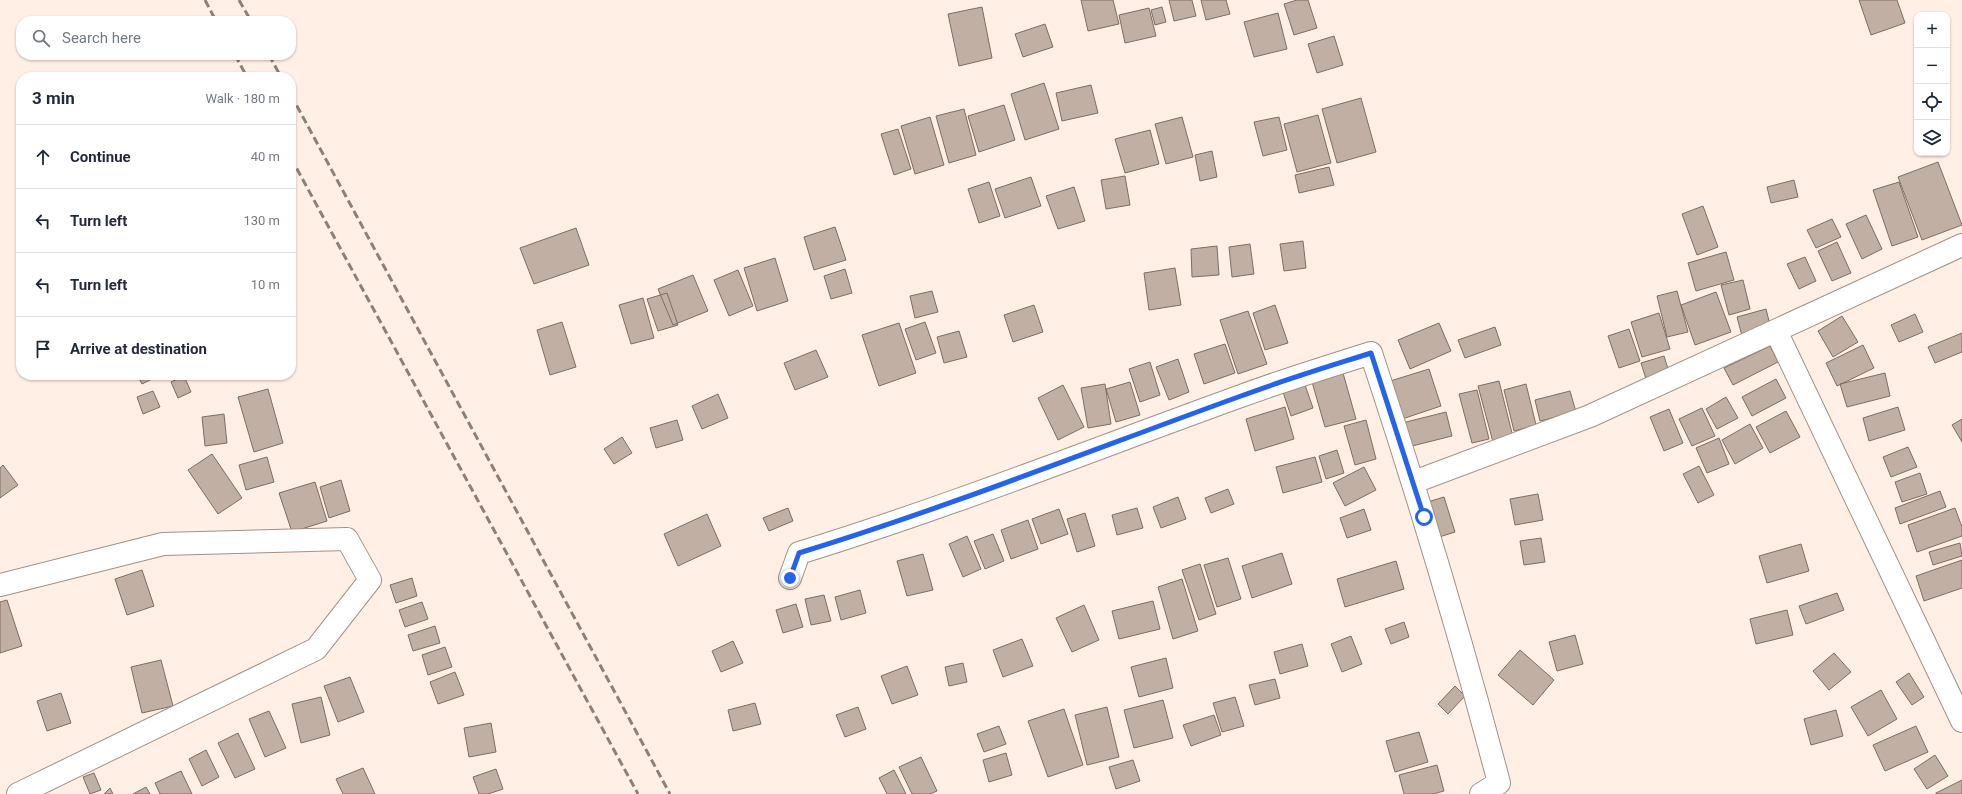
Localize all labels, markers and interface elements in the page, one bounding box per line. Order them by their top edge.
map controls [1914,12,1950,156]
button: + [1914,12,1950,48]
search box [16,16,296,60]
icon: search [30,27,52,49]
text: Search here [62,29,141,47]
button: − [1914,48,1950,84]
button: locate [1914,84,1950,120]
text: 3 min [32,88,75,108]
text: Walk · 180 m [205,91,280,106]
button: layers [1914,120,1950,156]
icon: ahead [32,146,54,168]
text: Continue [70,148,131,166]
text: 40 m [251,149,280,164]
icon: left [32,210,54,232]
text: Turn left [70,212,127,230]
text: 130 m [243,213,280,228]
icon: left [32,274,54,296]
text: Turn left [70,276,127,294]
text: 10 m [251,277,280,292]
icon: arrive [32,338,54,360]
text: Arrive at destination [70,340,207,358]
route start [1415,508,1433,526]
route end [781,569,799,587]

